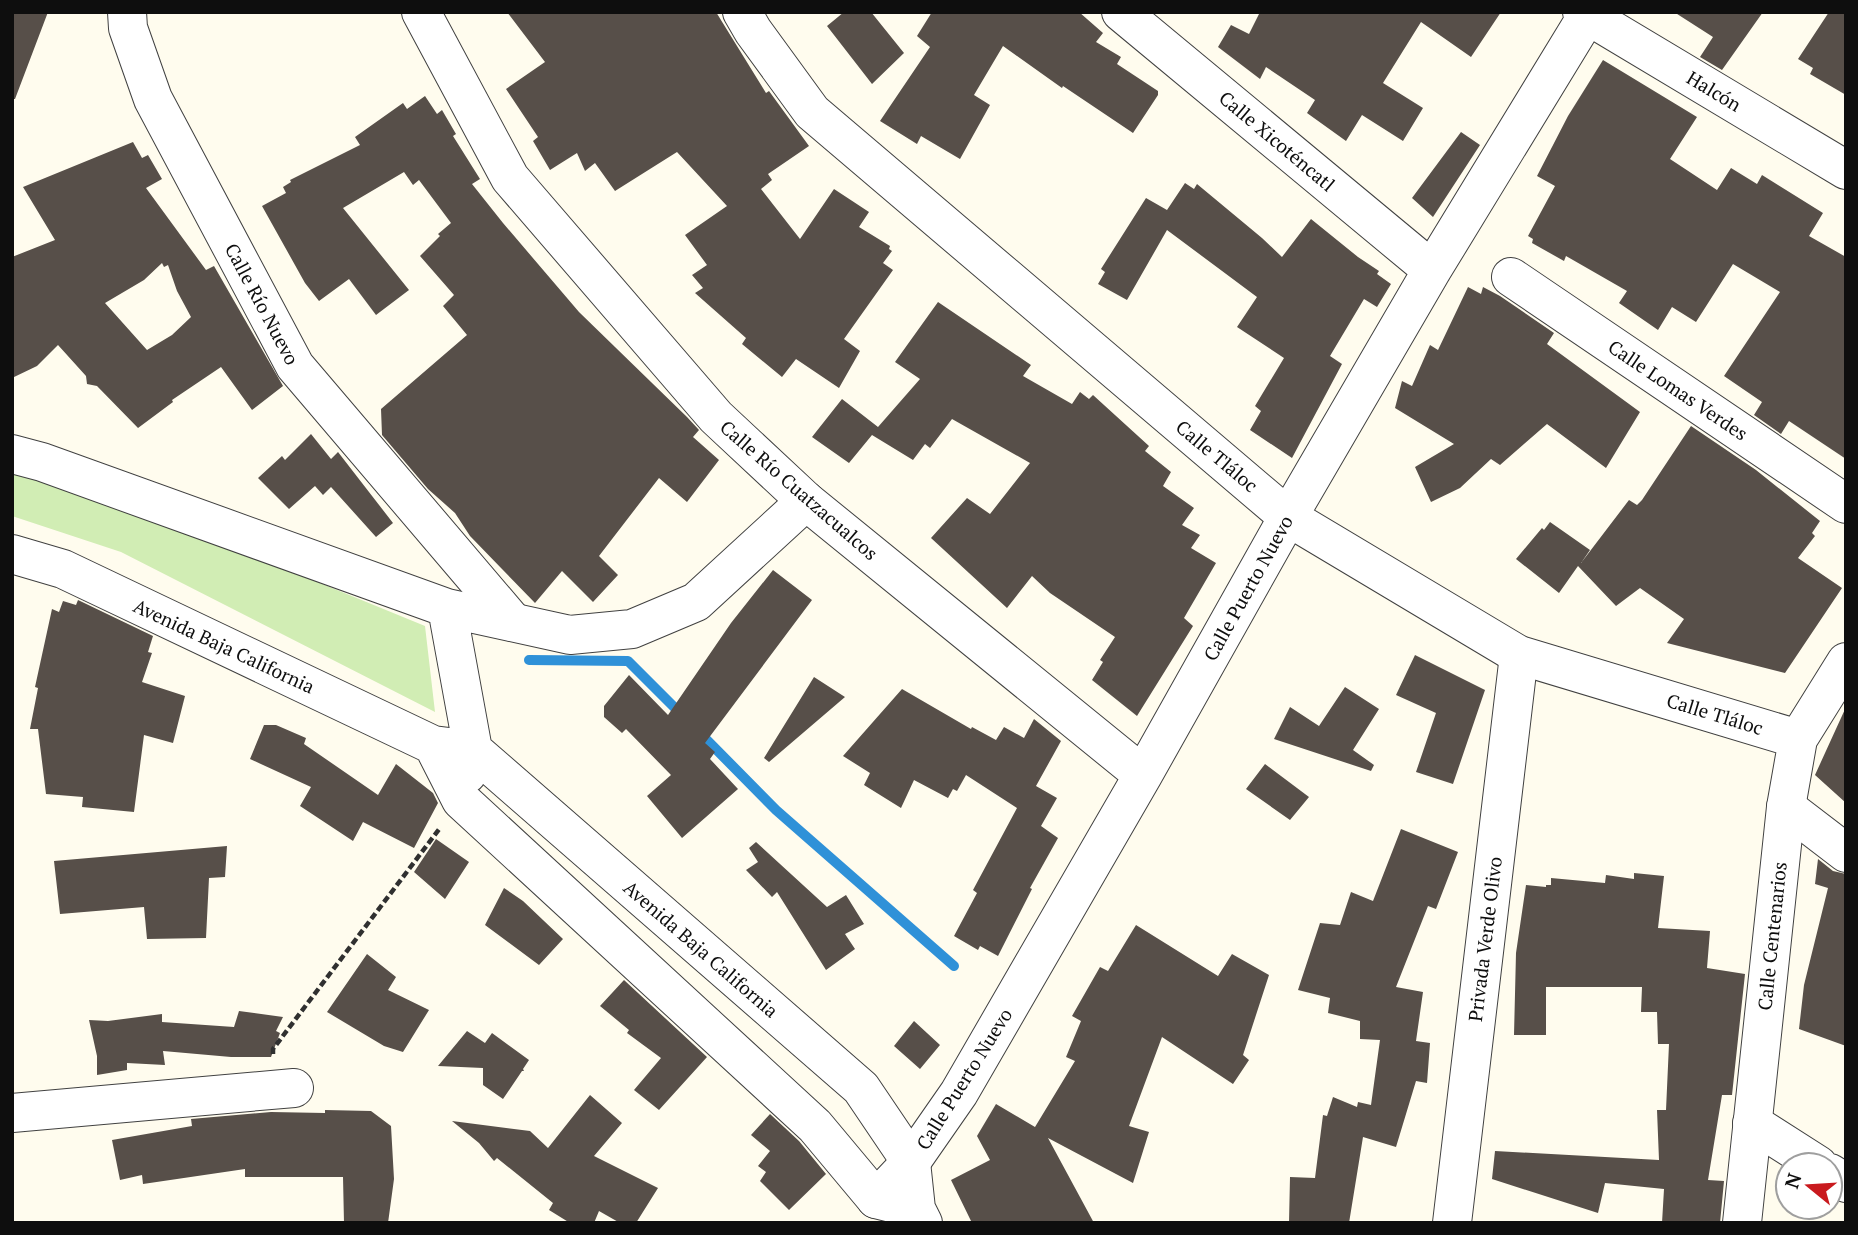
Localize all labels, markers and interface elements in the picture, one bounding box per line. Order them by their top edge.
street label: Halcón [1682,65,1746,117]
street label: Calle Xicoténcatl [1214,85,1340,196]
street label: Calle Río Nuevo [220,239,305,369]
street label: Calle Lomas Verdes [1604,334,1753,446]
street label: Calle Río Cuatzacualcos [715,414,884,565]
street label: Calle Tláloc [1171,414,1264,497]
street label: Calle Puerto Nuevo [1197,511,1298,665]
street label: Avenida Baja California [130,593,319,699]
street label: Calle Tláloc [1664,687,1767,740]
street label: Privada Verde Olivo [1462,855,1507,1023]
street label: Calle Centenarios [1751,860,1792,1012]
street label: Avenida Baja California [619,875,784,1023]
street label: Calle Puerto Nuevo [910,1003,1017,1154]
north arrow [1774,1151,1844,1221]
text: N [1778,1169,1807,1191]

